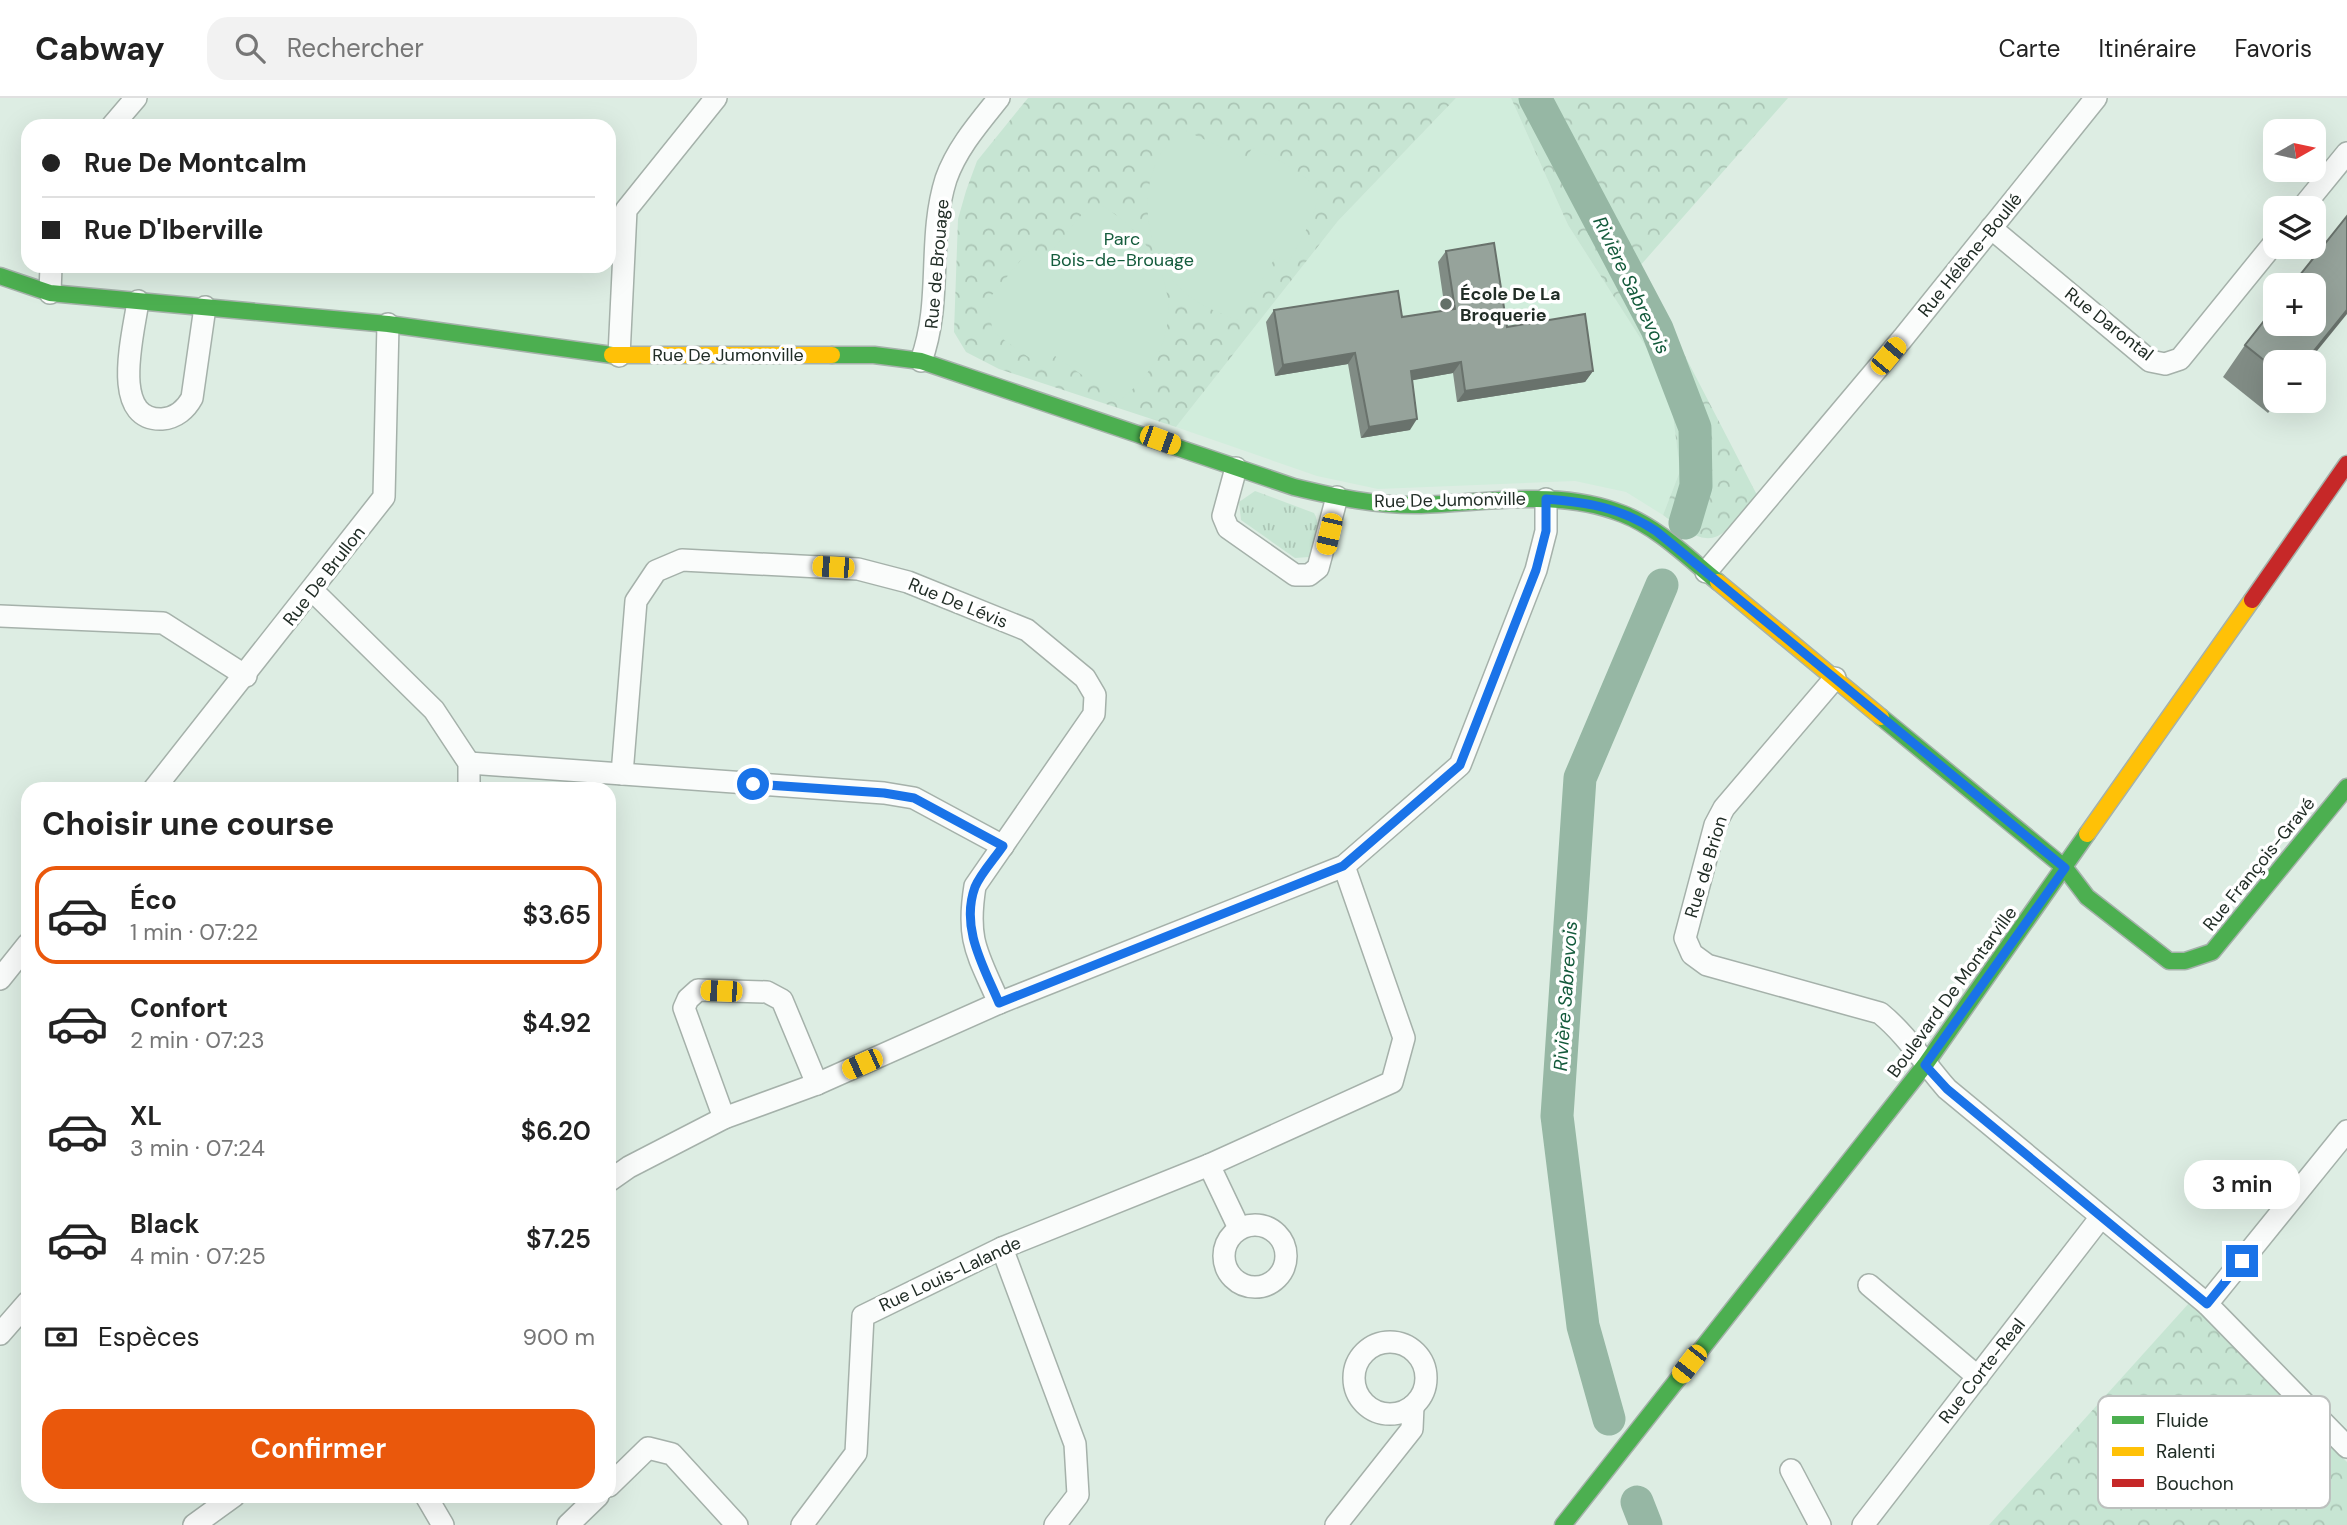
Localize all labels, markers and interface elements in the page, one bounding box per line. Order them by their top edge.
search box [207,17,697,80]
text: Cabway [35,27,165,70]
icon: search [231,29,269,67]
text: Rechercher [287,31,424,65]
text: Carte [1999,33,2060,64]
text: Itinéraire [2098,33,2196,64]
text: Favoris [2234,33,2312,64]
north arrow [2263,119,2326,182]
map controls [2263,119,2326,413]
text: Rue De Montcalm [84,146,307,180]
street label: Rue Hélène-Boullé [1912,188,2028,322]
button: layers [2263,196,2326,259]
street label: Rue de Brouage [919,198,955,330]
water label: Rivière Sabrevois [1587,212,1676,358]
text: Rue D'Iberville [84,213,263,247]
park label: Parc Bois-de-Brouage [1050,227,1194,272]
button: + [2263,273,2326,336]
place label: École De La Broquerie [1460,282,1561,327]
street label: Rue Darontal [2060,282,2158,366]
marker: École De La Broquerie [1438,296,1454,312]
car [1867,333,1910,379]
street label: Rue De Jumonville [652,343,804,367]
button: − [2263,350,2326,413]
car [1137,423,1184,457]
street label: Rue De Jumonville [1374,487,1526,513]
car [1315,511,1344,557]
street label: Rue De Brullon [278,521,370,631]
car [812,555,855,579]
street label: Rue De Lévis [905,572,1011,634]
route start [737,768,769,800]
street label: Rue François-Gravé [2198,792,2320,936]
text: Choisir une course [42,803,334,845]
street label: Rue de Brion [1679,813,1733,921]
text: Éco [130,883,177,917]
icon: car [46,884,109,947]
text: $3.65 [523,898,591,932]
street label: Boulevard De Montarville [1882,902,2022,1082]
text: 1 min · 07:22 [130,917,258,947]
water label: Rivière Sabrevois [1548,920,1583,1072]
car [700,980,743,1002]
text: Confort [130,991,228,1025]
icon: car [46,992,109,1055]
text: $4.92 [522,1006,591,1040]
text: 2 min · 07:23 [130,1025,265,1055]
car [839,1046,886,1082]
text: XL [130,1099,162,1133]
icon: car [46,1100,109,1163]
text: $6.20 [521,1114,591,1148]
text: 3 min · 07:24 [130,1133,265,1163]
callout: 3 min [2184,1160,2300,1208]
text: 3 min [2212,1169,2272,1199]
text: Black [130,1207,200,1241]
icon: car [46,1208,109,1271]
text: $7.25 [526,1222,591,1256]
street label: Rue Louis-Lalande [875,1231,1025,1317]
text: 4 min · 07:25 [130,1241,266,1271]
route end [2226,1245,2258,1277]
street label: Rue Corte-Real [1933,1313,2031,1429]
icon: cash [42,1318,80,1356]
text: Espèces [98,1320,199,1354]
text: 900 m [522,1322,595,1352]
car [1668,1341,1711,1387]
legend [2098,1396,2330,1508]
text: Fluide [2156,1408,2209,1433]
button: Confirmer [42,1409,595,1489]
text: Ralenti [2156,1439,2215,1464]
text: Bouchon [2156,1471,2234,1496]

